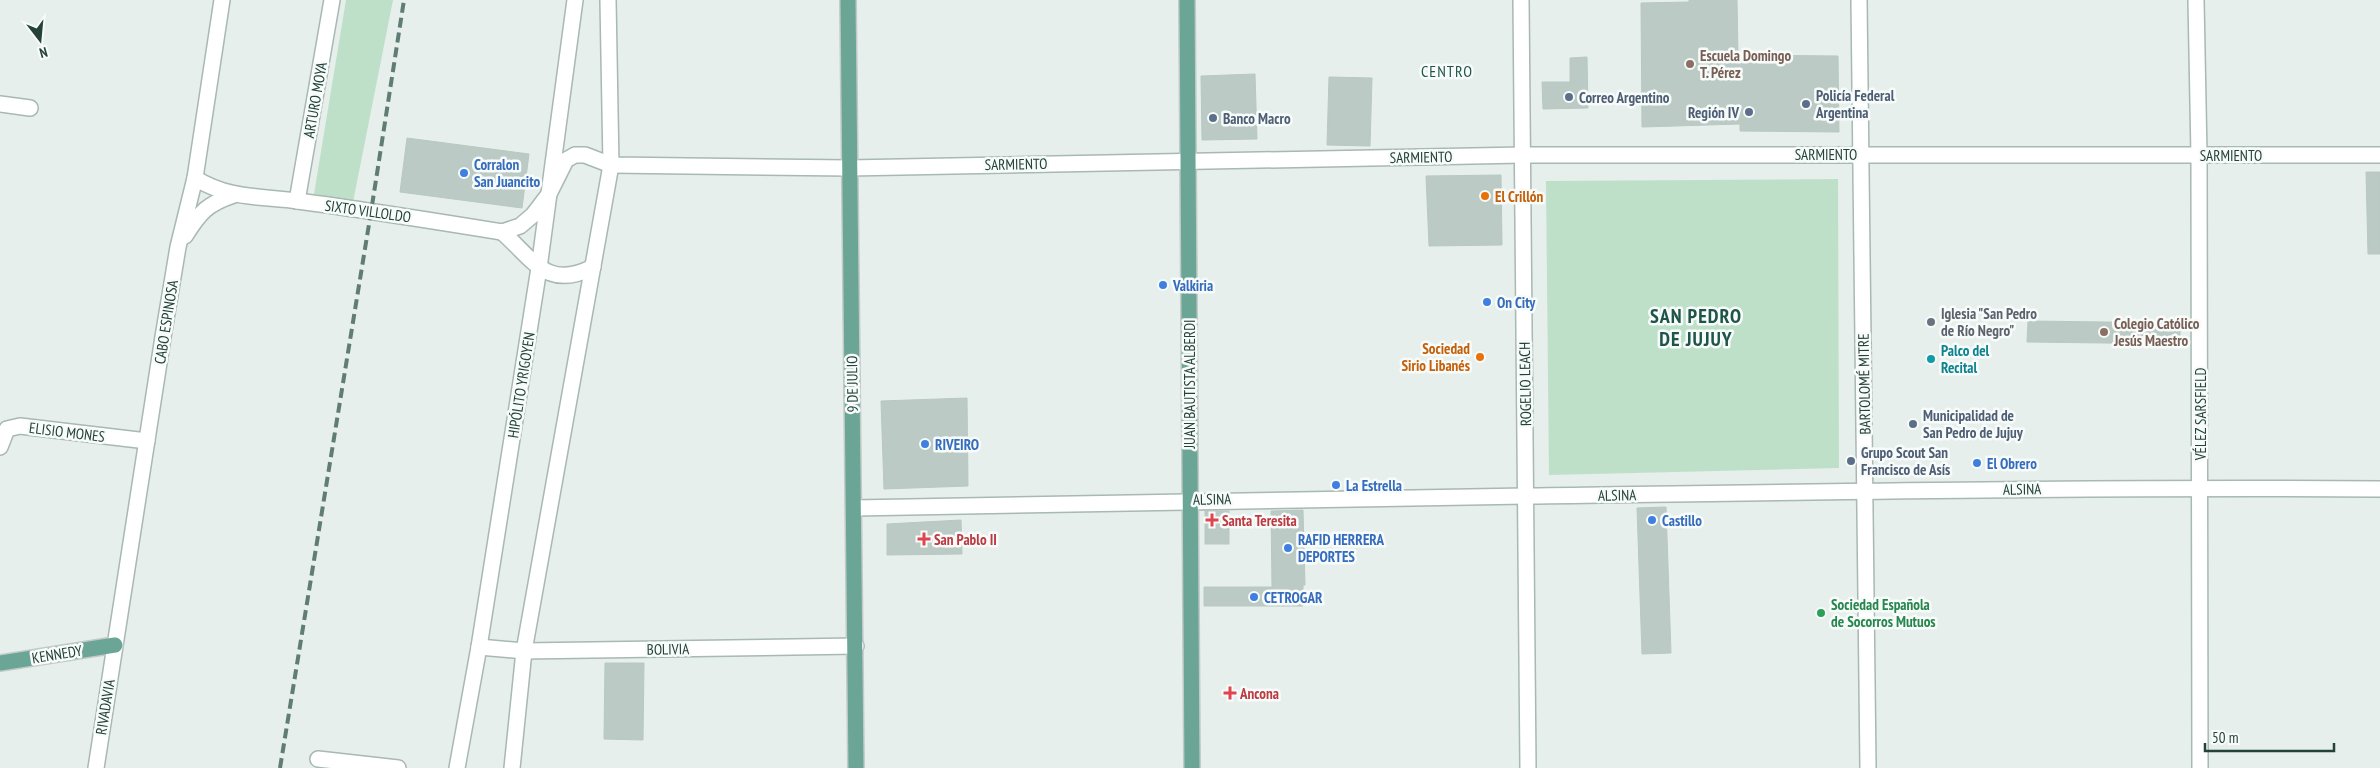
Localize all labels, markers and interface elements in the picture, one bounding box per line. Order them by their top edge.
north arrow [15,15,65,65]
text: N [37,43,50,62]
place label: Escuela Domingo T. Pérez [1700,46,1791,82]
marker: Escuela Domingo T. Pérez [1684,58,1696,70]
street label: ARTURO MOYA [299,60,331,139]
district label: CENTRO [1421,61,1473,81]
place label: Policía Federal Argentina [1815,86,1895,122]
place label: Correo Argentino [1579,88,1670,107]
marker: Correo Argentino [1563,91,1575,103]
marker: Policía Federal Argentina [1800,98,1812,110]
place label: Región IV [1688,103,1739,122]
marker: Región IV [1743,106,1755,118]
place label: Banco Macro [1223,109,1291,128]
marker: Banco Macro [1207,112,1219,124]
street label: SARMIENTO [1795,145,1857,164]
street label: SARMIENTO [2200,146,2262,165]
street label: SARMIENTO [1390,147,1452,167]
street label: SARMIENTO [985,154,1047,174]
place label: Corralon San Juancito [474,155,541,191]
marker: Corralon San Juancito [458,167,470,179]
place label: El Crillón [1495,187,1543,206]
marker: El Crillón [1479,190,1491,202]
street label: SIXTO VILLOLDO [324,196,412,226]
place label: Valkiria [1172,276,1213,295]
street label: CABO ESPINOSA [150,278,182,365]
marker: Valkiria [1157,279,1169,291]
place label: On City [1497,293,1536,312]
marker: On City [1481,296,1493,308]
district label: SAN PEDRO DE JUJUY [1650,303,1742,352]
place label: Iglesia "San Pedro de Río Negro" [1941,304,2037,340]
place label: Colegio Católico Jesús Maestro [2113,314,2200,350]
marker: Iglesia "San Pedro de Río Negro" [1925,316,1937,328]
street label: JUAN BAUTISTA ALBERDI [1180,319,1199,450]
marker: Colegio Católico Jesús Maestro [2098,326,2110,338]
street label: HIPÓLITO YRIGOYEN [503,331,539,439]
street label: BARTOLOMÉ MITRE [1854,333,1874,435]
place label: Sociedad Sirio Libanés [1402,339,1470,375]
place label: Palco del Recital [1941,341,1990,377]
street label: ROGELIO LEACH [1515,342,1535,426]
marker: Sociedad Sirio Libanés [1474,351,1486,363]
marker: Palco del Recital [1925,353,1937,365]
street label: 9 DE JULIO [842,355,862,413]
street label: VÉLEZ SARSFIELD [2191,368,2210,461]
place label: Municipalidad de San Pedro de Jujuy [1923,406,2024,442]
street label: ELISIO MONES [28,418,106,446]
marker: Municipalidad de San Pedro de Jujuy [1907,418,1919,430]
place label: RIVEIRO [935,435,979,454]
marker: RIVEIRO [919,438,931,450]
place label: Grupo Scout San Francisco de Asís [1861,443,1950,479]
place label: El Obrero [1987,454,2037,473]
marker: Grupo Scout San Francisco de Asís [1845,455,1857,467]
marker: El Obrero [1971,457,1983,469]
place label: La Estrella [1346,476,1402,495]
marker: La Estrella [1330,479,1342,491]
street label: ALSINA [2003,479,2042,499]
street label: ALSINA [1598,485,1637,505]
street label: ALSINA [1193,489,1232,509]
place label: Santa Teresita [1222,511,1297,530]
place label: Castillo [1662,511,1702,530]
marker: Santa Teresita [1206,514,1218,526]
marker: Castillo [1646,514,1658,526]
place label: San Pablo II [934,530,997,549]
place label: RAFID HERRERA DEPORTES [1298,530,1384,566]
marker: San Pablo II [918,533,930,545]
marker: RAFID HERRERA DEPORTES [1282,542,1294,554]
place label: CETROGAR [1264,588,1323,607]
marker: CETROGAR [1248,591,1260,603]
place label: Sociedad Española de Socorros Mutuos [1831,595,1936,631]
marker: Sociedad Española de Socorros Mutuos [1815,607,1827,619]
street label: BOLIVIA [647,639,690,659]
street label: KENNEDY [31,641,84,667]
street label: RIVADAVIA [91,677,119,736]
place label: Ancona [1239,684,1279,703]
marker: Ancona [1224,687,1236,699]
scale bar [2205,720,2334,752]
text: 50 m [2212,728,2238,747]

